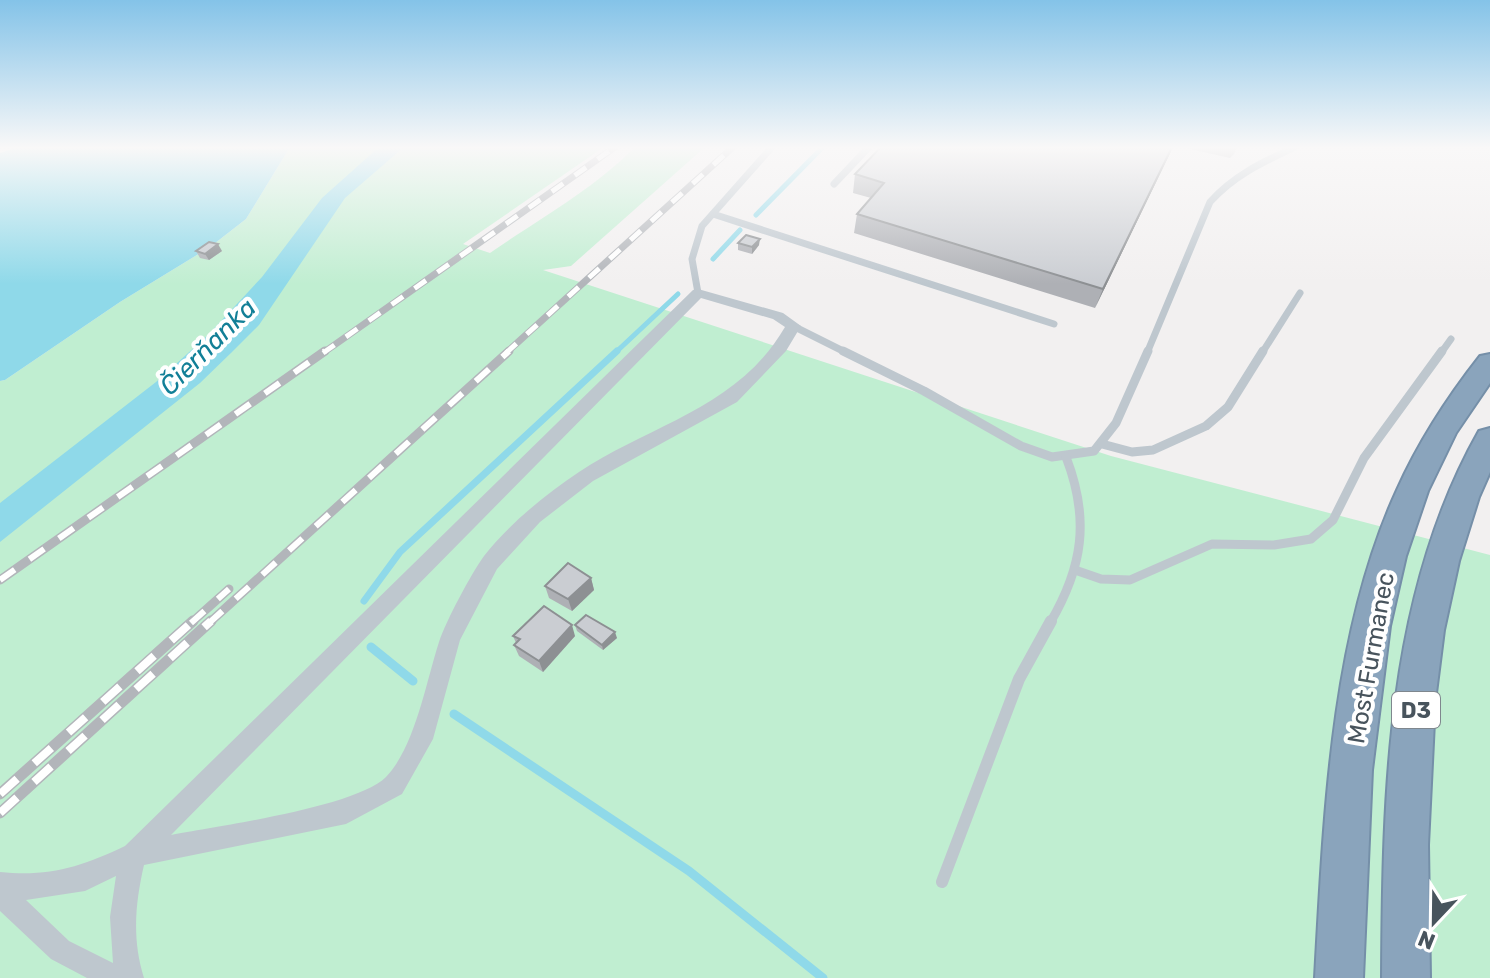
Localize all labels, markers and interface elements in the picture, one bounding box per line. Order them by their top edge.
water label: Čierňanka [153,292,263,402]
street label: Most Furmanec [1342,570,1400,746]
road number: D3 [1392,692,1440,728]
north arrow [1394,882,1474,962]
text: N [1414,925,1439,956]

